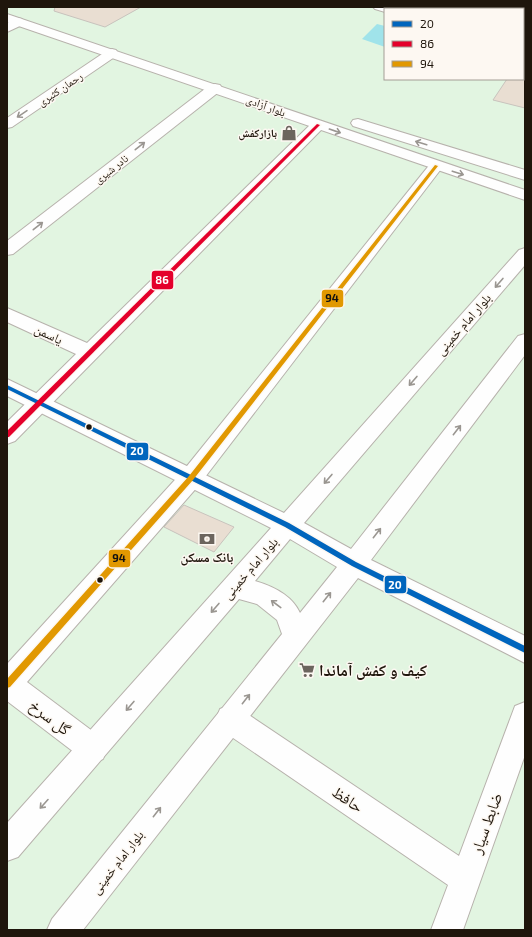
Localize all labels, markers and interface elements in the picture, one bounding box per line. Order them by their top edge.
legend [384,8,524,80]
text: 20 [420,16,434,30]
text: 86 [420,36,434,50]
text: 94 [420,56,434,70]
street label: رحمان کثیری [35,69,85,109]
street label: بلوار آزادی [244,92,288,120]
one-way arrow [17,110,28,118]
shop icon: بازارکفش [280,124,298,142]
place label: بازارکفش [239,126,277,141]
one-way arrow [329,127,341,135]
one-way arrow [415,139,428,146]
one-way arrow [135,142,146,150]
street label: نادر شیری [91,151,131,187]
one-way arrow [451,170,464,177]
one-way arrow [32,222,43,230]
line badge: 86 [151,270,174,290]
text: 86 [155,273,169,286]
one-way arrow [495,278,504,288]
line badge: 94 [321,289,344,308]
street label: بلوار امام خمینی [432,290,495,359]
text: 94 [325,291,339,304]
street label: یاسمن [32,321,66,348]
one-way arrow [409,376,418,386]
unlabelled marker [84,422,94,432]
one-way arrow [452,424,461,435]
line badge: 20 [126,442,149,461]
text: 20 [130,444,144,457]
one-way arrow [323,473,332,484]
one-way arrow [373,527,382,538]
bank icon: بانک مسکن [198,530,216,548]
street label: بلوار امام خمینی [219,534,282,603]
line badge: 94 [108,549,131,568]
place label: بانک مسکن [181,549,234,566]
text: 94 [112,551,126,564]
unlabelled marker [95,575,105,585]
line badge: 20 [384,575,407,594]
text: 20 [388,578,402,591]
one-way arrow [323,591,332,602]
one-way arrow [271,600,282,608]
one-way arrow [211,602,220,613]
place label: کیف و کفش آماندا [319,660,427,680]
supermarket icon: کیف و کفش آماندا [298,661,316,679]
one-way arrow [242,693,251,704]
street label: گل سرخ [25,695,75,740]
one-way arrow [126,701,135,711]
street label: حافظ [329,781,367,816]
street label: ضابط سیار [465,790,506,857]
one-way arrow [40,798,49,809]
one-way arrow [153,806,162,817]
street label: بلوار امام خمینی [87,827,148,898]

